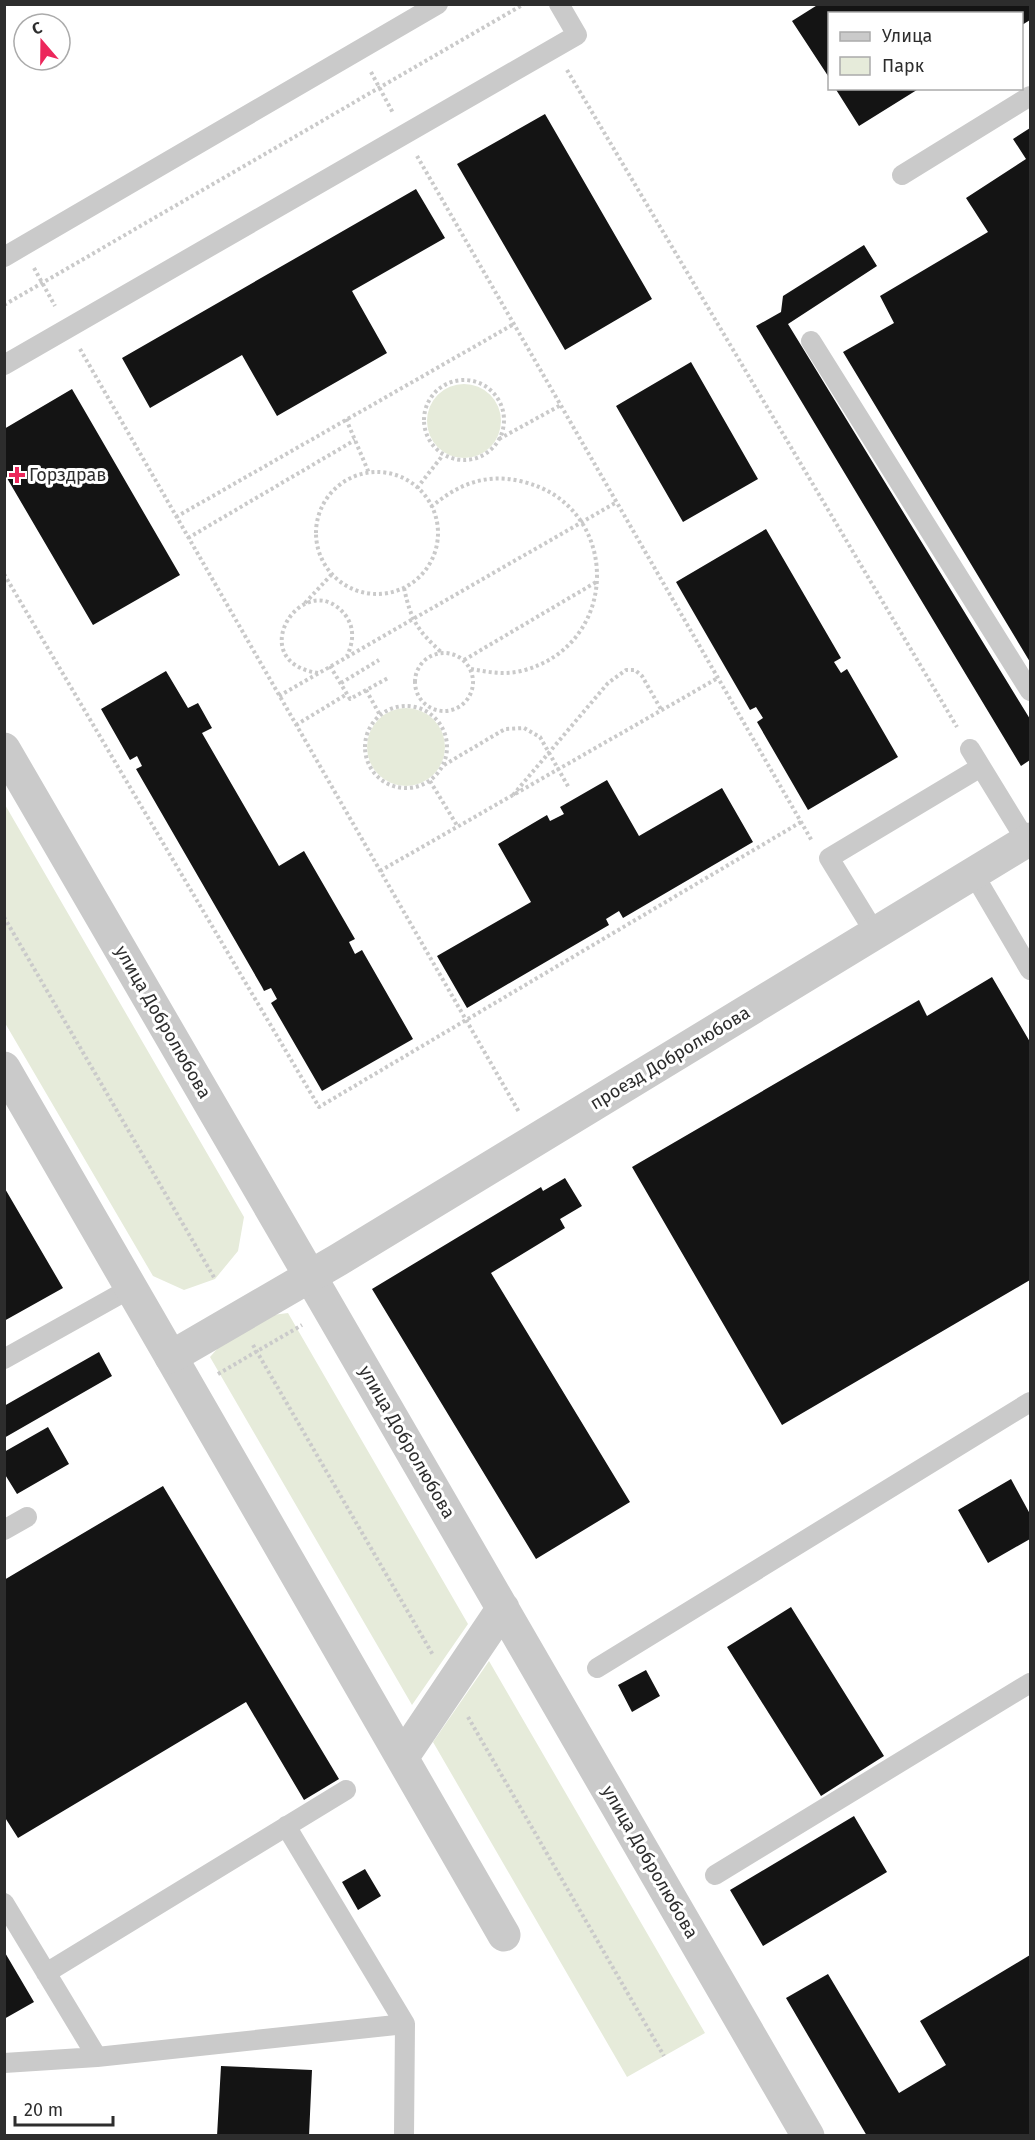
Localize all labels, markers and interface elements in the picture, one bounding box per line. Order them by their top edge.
north arrow [12,12,72,72]
legend [828,12,1023,90]
text: С [29,18,45,39]
text: Улица [882,25,932,47]
text: Парк [882,55,925,77]
place label: Горздрав [29,464,106,486]
marker: Горздрав [10,468,24,482]
street label: улица Добролюбова [110,942,216,1102]
street label: проезд Добролюбова [586,1001,754,1115]
street label: улица Добролюбова [354,1362,460,1522]
street label: улица Добролюбова [597,1782,703,1942]
scale bar [15,2089,112,2127]
text: 20 m [24,2099,63,2121]

